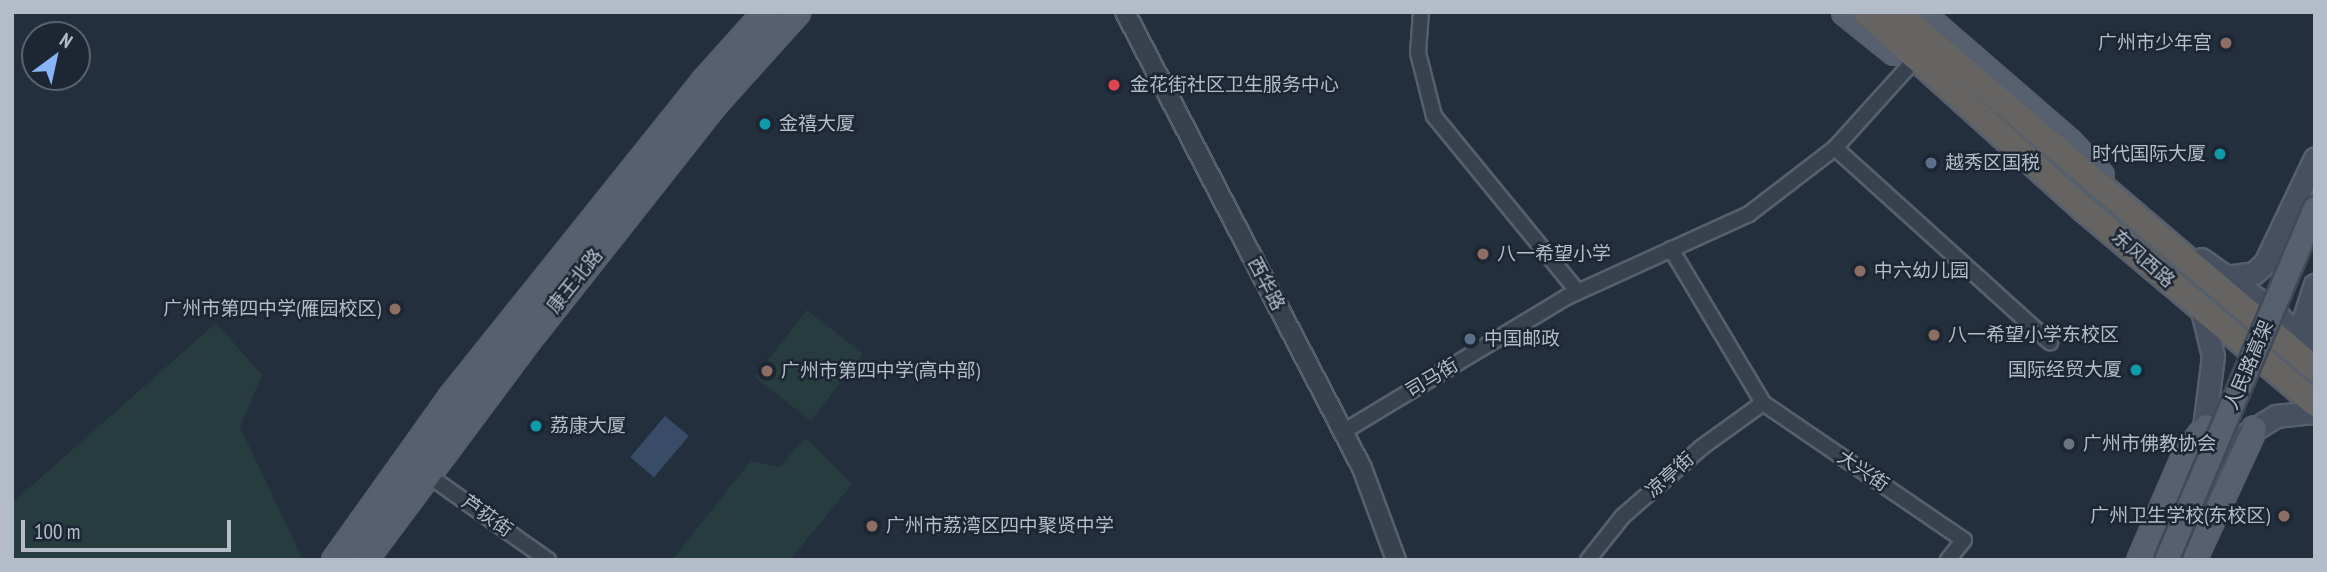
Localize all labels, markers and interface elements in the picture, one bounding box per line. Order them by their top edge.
north arrow [21,21,91,91]
text: N [56,27,77,53]
place label: 广州市少年宫 [2098,32,2212,54]
marker: 广州市少年宫 [2218,35,2234,51]
place label: 金花街社区卫生服务中心 [1130,74,1339,96]
marker: 金花街社区卫生服务中心 [1104,75,1124,95]
place label: 金禧大厦 [779,113,855,135]
marker: 金禧大厦 [757,116,773,132]
place label: 时代国际大厦 [2092,143,2206,165]
marker: 时代国际大厦 [2212,146,2228,162]
place label: 越秀区国税 [1945,152,2040,174]
marker: 越秀区国税 [1923,155,1939,171]
street label: 东风西路 [2107,225,2179,293]
place label: 八一希望小学 [1497,243,1611,265]
street label: 康王北路 [542,244,608,318]
marker: 八一希望小学 [1475,246,1491,262]
street label: 西华路 [1243,253,1289,315]
place label: 中六幼儿园 [1874,260,1969,282]
marker: 中六幼儿园 [1852,263,1868,279]
place label: 广州市第四中学(雁园校区) [163,298,381,320]
marker: 广州市第四中学(雁园校区) [387,301,403,317]
street label: 人民路高架 [2220,317,2278,413]
place label: 八一希望小学东校区 [1948,324,2119,346]
marker: 八一希望小学东校区 [1926,327,1942,343]
place label: 中国邮政 [1484,328,1560,350]
marker: 中国邮政 [1462,331,1478,347]
street label: 司马街 [1402,354,1462,402]
place label: 国际经贸大厦 [2008,359,2122,381]
place label: 广州市第四中学(高中部) [781,360,980,382]
marker: 国际经贸大厦 [2128,362,2144,378]
marker: 广州市第四中学(高中部) [759,363,775,379]
place label: 荔康大厦 [550,415,626,437]
marker: 荔康大厦 [528,418,544,434]
place label: 广州市佛教协会 [2083,433,2216,455]
marker: 广州市佛教协会 [2061,436,2077,452]
street label: 大兴街 [1833,446,1893,496]
street label: 凉亭街 [1641,447,1699,503]
street label: 芦荻街 [457,490,517,542]
scale bar [24,505,234,550]
place label: 广州卫生学校(东校区) [2090,505,2270,527]
marker: 广州卫生学校(东校区) [2276,508,2292,524]
place label: 广州市荔湾区四中聚贤中学 [886,515,1114,537]
text: 100 m [34,518,80,545]
marker: 广州市荔湾区四中聚贤中学 [864,518,880,534]

